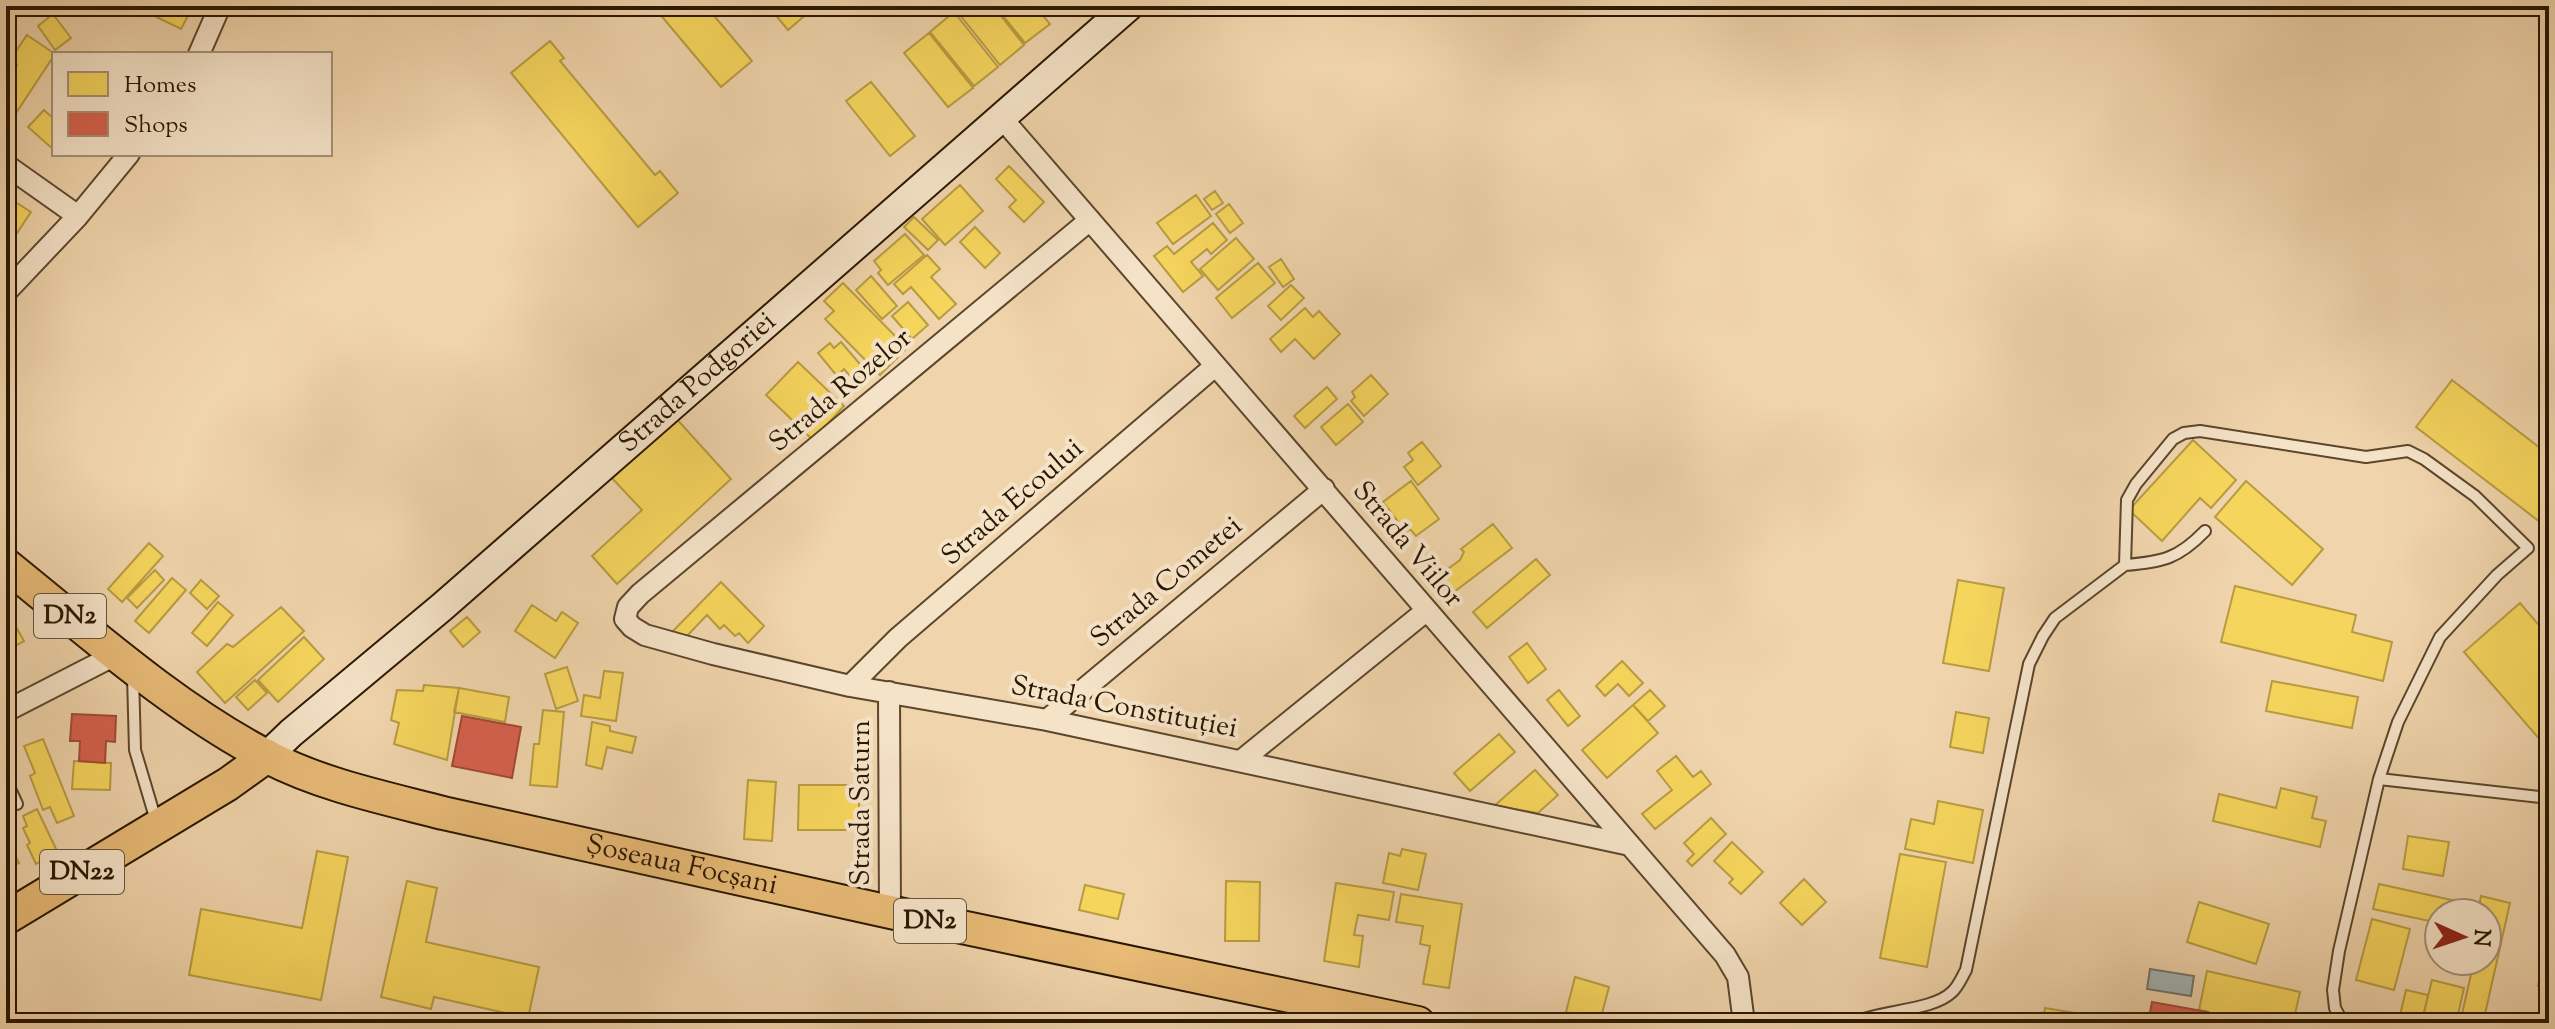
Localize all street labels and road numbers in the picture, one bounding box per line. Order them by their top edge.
street label: Strada Podgoriei [610,303,786,463]
street label: Strada Rozelor [761,319,921,463]
street label: Strada Ecoului [933,430,1093,576]
street label: Strada Viilor [1342,473,1472,617]
street label: Strada Cometei [1082,507,1252,659]
road number: DN2 [34,594,106,638]
street label: Strada Constituției [1007,666,1241,750]
street label: Strada Saturn [842,720,882,886]
street label: Șoseaua Focșani [582,825,781,906]
road number: DN22 [40,850,124,894]
road number: DN2 [894,899,966,943]

